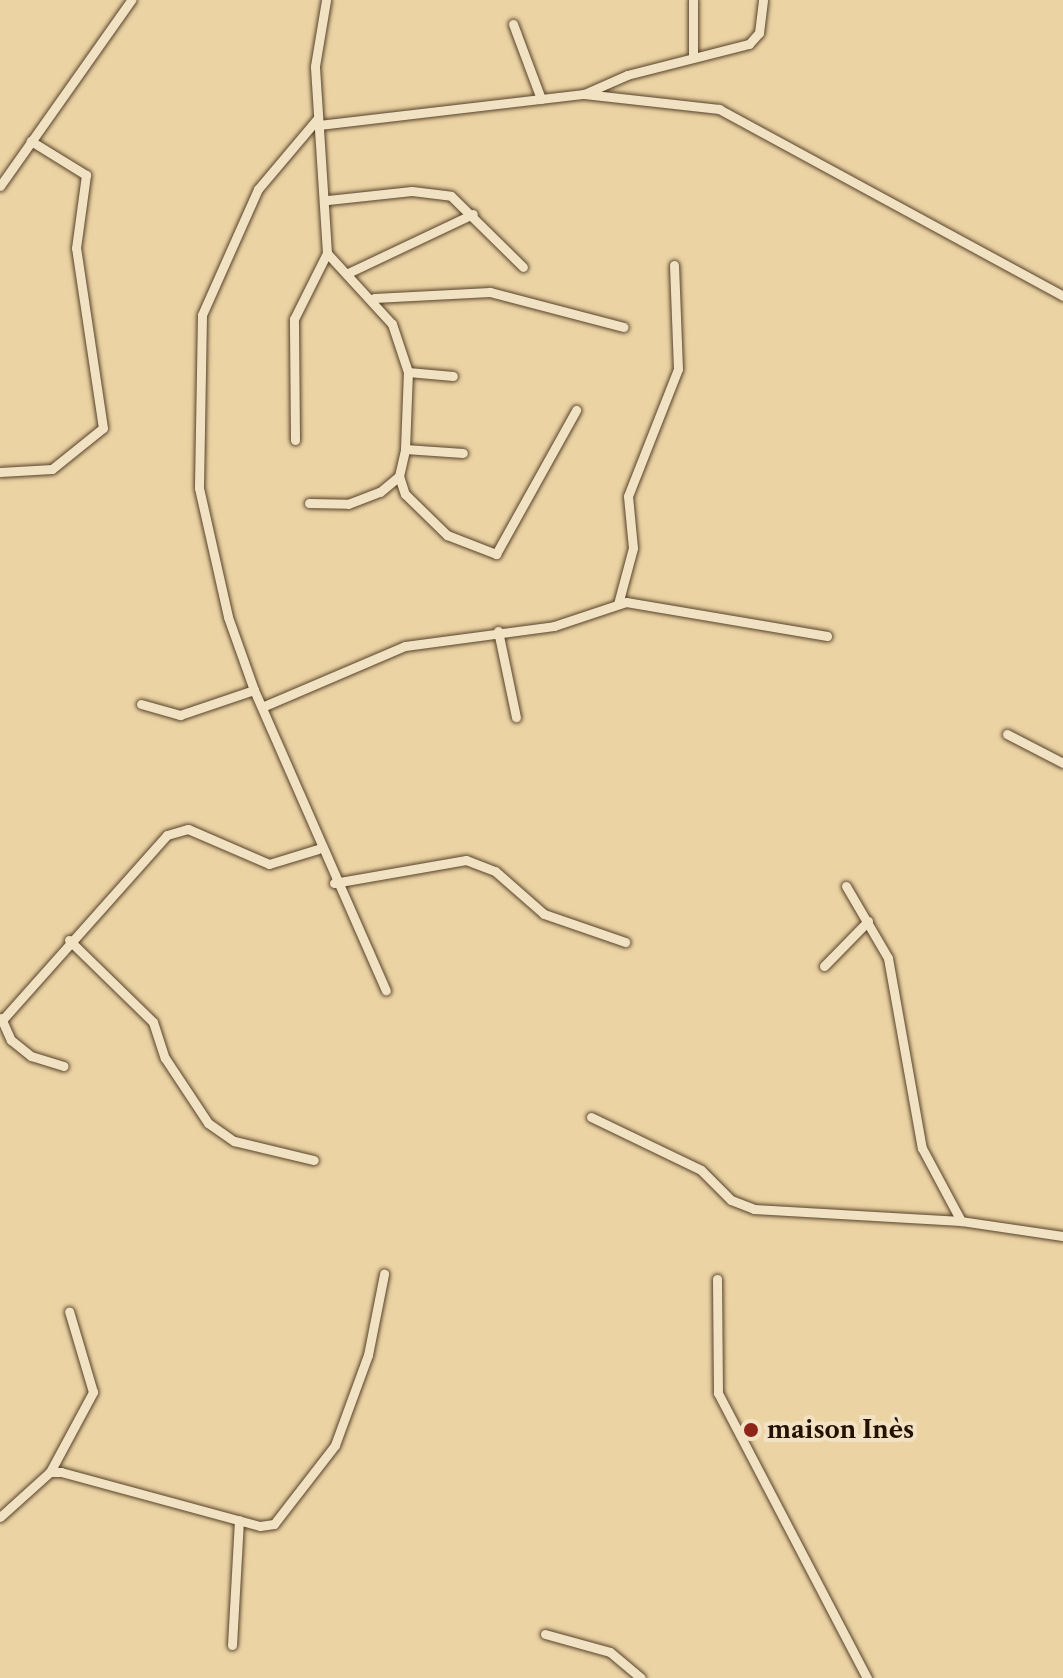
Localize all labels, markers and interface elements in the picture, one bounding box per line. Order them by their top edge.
place label: maison Inès [767,1416,914,1444]
marker: maison Inès [742,1421,760,1439]

